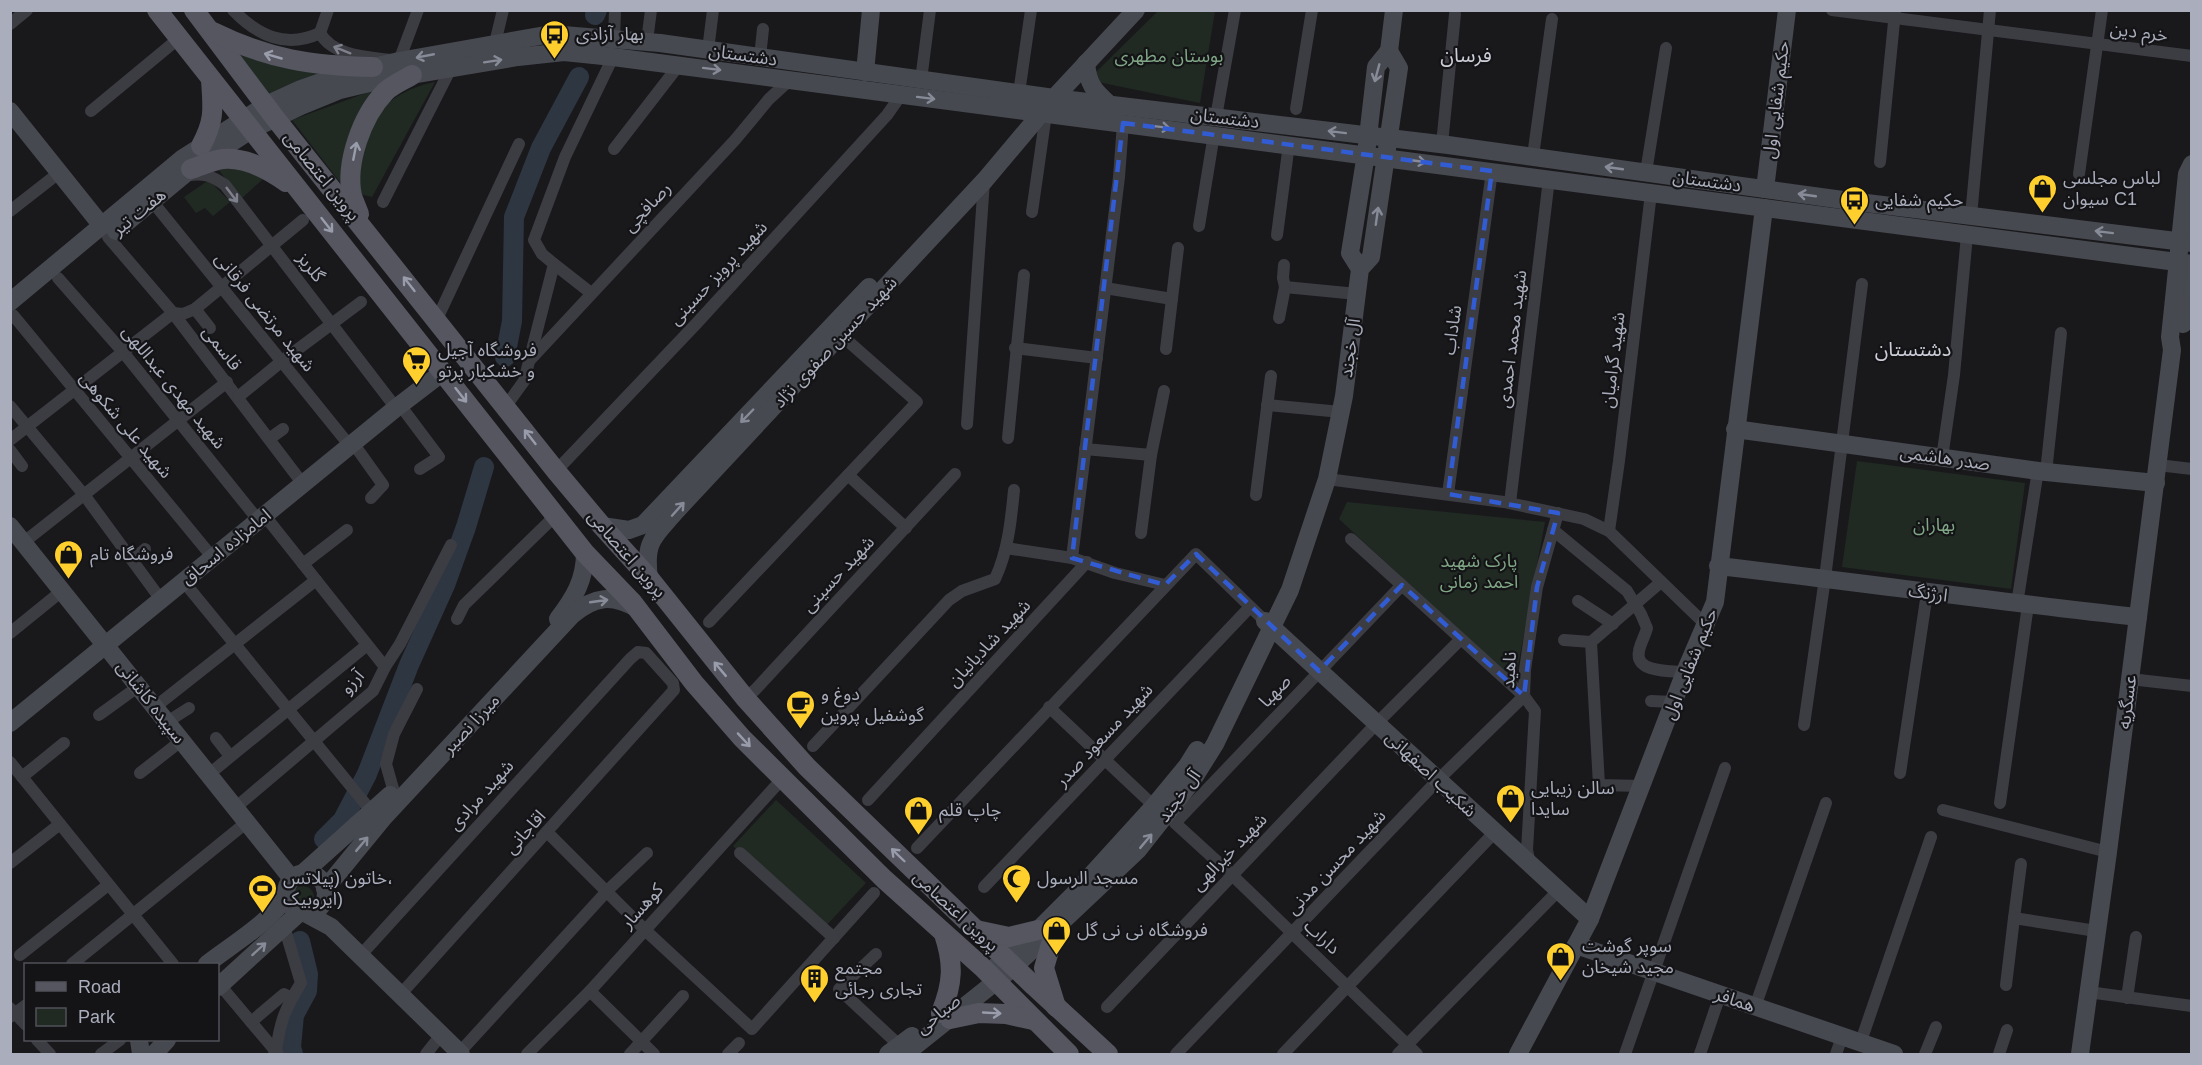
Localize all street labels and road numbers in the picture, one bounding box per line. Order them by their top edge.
street label: خرم دین [2109,19,2169,49]
street label: دشتستان [707,40,779,71]
street label: حکیم شفایی اول [1759,40,1796,160]
street label: دشتستان [1189,104,1260,133]
street label: پروین اعتصامی [279,127,364,225]
street label: دشتستان [1671,166,1743,197]
street label: رصافچی [619,178,676,237]
street label: هفت تیر [107,184,170,241]
street label: شهید پرویز حسینی [665,217,772,330]
street label: گلریز [292,247,329,287]
street label: شهید مرتضی فرقانی [210,248,319,376]
street label: شهید محمد احمدی [1494,269,1531,409]
street label: شهید حسین صفوی نژاد [769,272,902,412]
street label: شاداب [1439,304,1465,356]
street label: شهید گرامیان [1597,311,1630,409]
street label: آل خجند [1336,316,1365,379]
street label: شهید مهدی عبداللهی [117,321,230,453]
street label: قاسمی [198,322,246,375]
street label: شهید علی شکوهی [75,368,176,483]
street label: صدر هاشمی [1899,442,1991,475]
street label: امامزاده اسحاق [177,505,275,590]
street label: پروین اعتصامی [583,506,670,603]
street label: شهید حسینی [798,532,879,617]
street label: ارژنگ [1907,580,1949,607]
street label: شهید شادیانیان [943,595,1035,692]
street label: حکیم شفایی اول [1659,605,1724,724]
street label: ناهید [1498,651,1520,689]
street label: سپیده کاشانی [112,657,190,748]
street label: آرزو [336,665,369,699]
street label: صهبا [1255,671,1295,711]
street label: عسگریه [2114,674,2141,730]
street label: شهید مسعود صدر [1051,679,1157,792]
street label: میرزا نصیر [438,690,504,759]
street label: شکیب اصفهانی [1381,727,1480,822]
street label: شهید مرادی [444,756,518,835]
street label: آل خجند [1153,765,1206,827]
street label: شهید محسن مدنی [1282,805,1390,919]
street label: اقاجانی [500,806,550,858]
street label: شهید خیرالهی [1187,809,1272,896]
street label: پروین اعتصامی [908,866,1003,956]
street label: کوهسار [616,879,668,934]
street label: داراب [1299,916,1344,959]
street label: همافر [1711,984,1758,1017]
street label: صباحی [912,990,965,1039]

